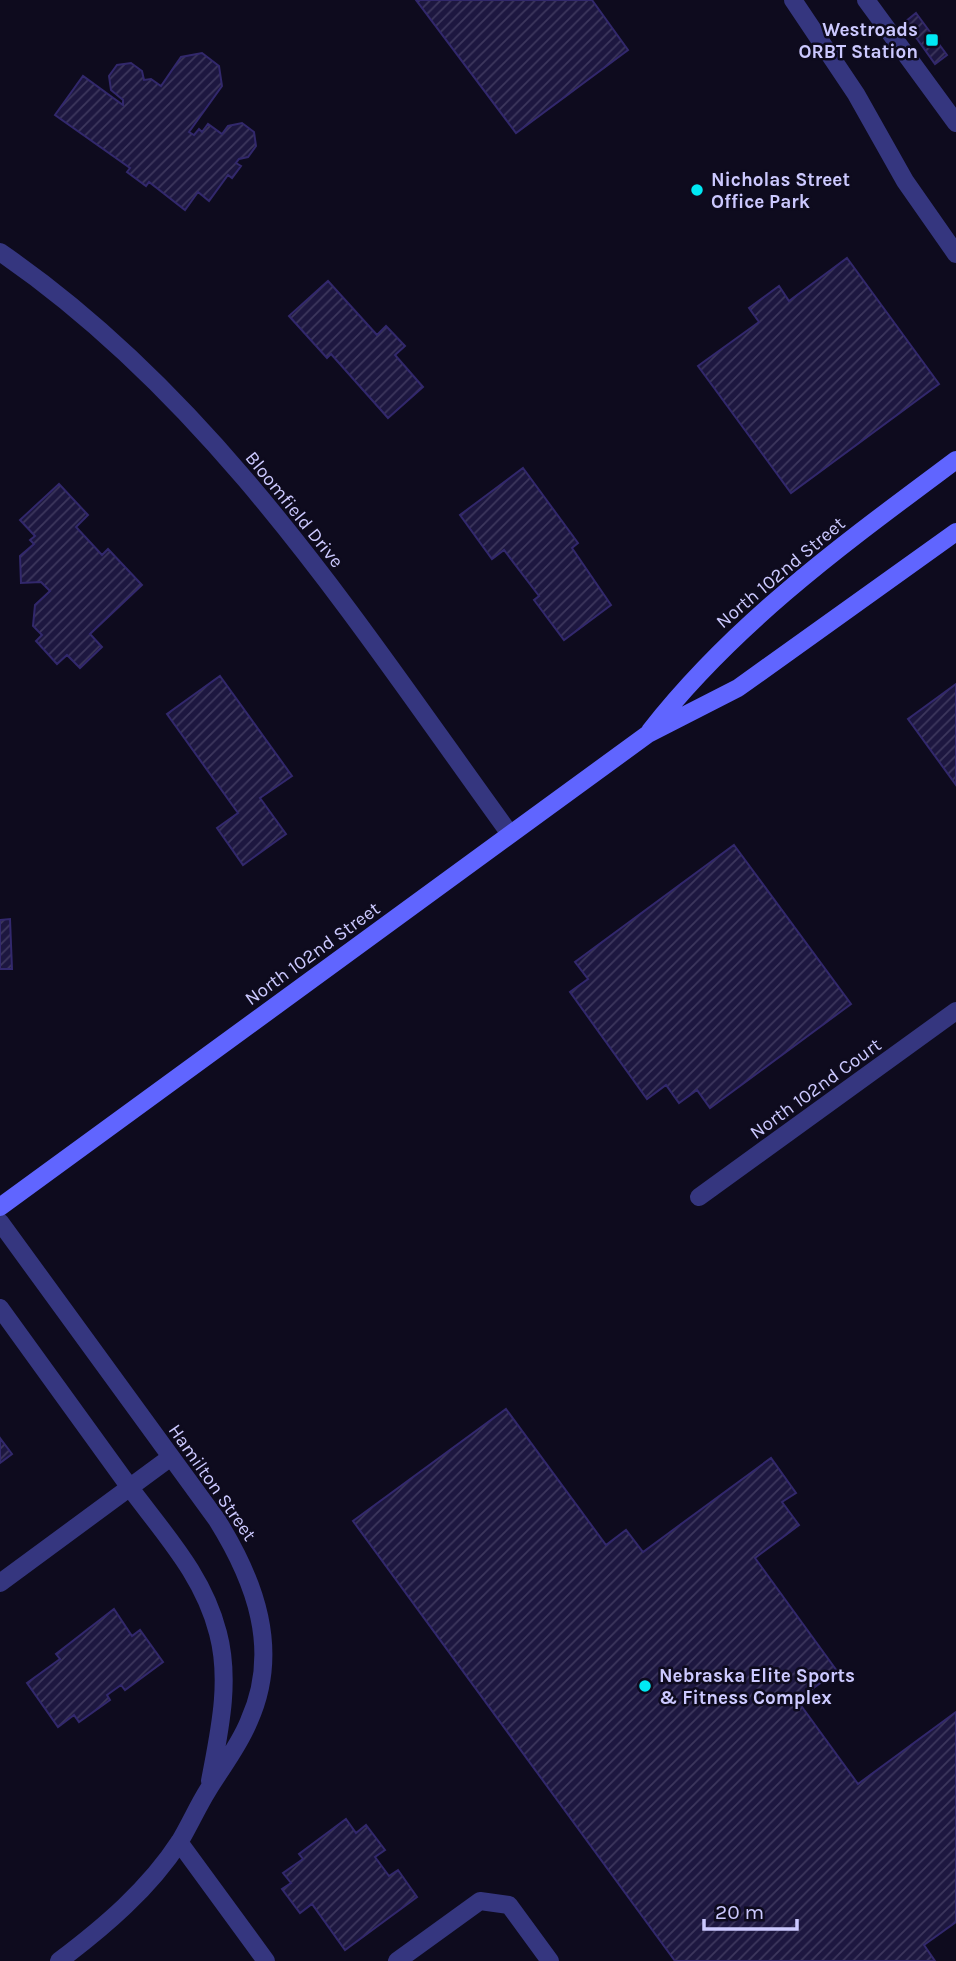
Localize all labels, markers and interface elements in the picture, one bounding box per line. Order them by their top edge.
place label: Westroads ORBT Station [799,19,918,63]
marker: Westroads ORBT Station [924,32,940,48]
place label: Nicholas Street Office Park [711,169,850,213]
marker: Nicholas Street Office Park [689,182,705,198]
street label: Bloomfield Drive [241,447,348,572]
street label: North 102nd Street [712,512,850,633]
street label: North 102nd Street [241,897,384,1010]
street label: North 102nd Court [746,1034,885,1144]
street label: Hamilton Street [164,1420,261,1545]
place label: Nebraska Elite Sports & Fitness Complex [659,1665,855,1709]
marker: Nebraska Elite Sports & Fitness Complex [637,1678,653,1694]
scale bar [704,1888,797,1932]
text: 20 m [715,1900,764,1924]

